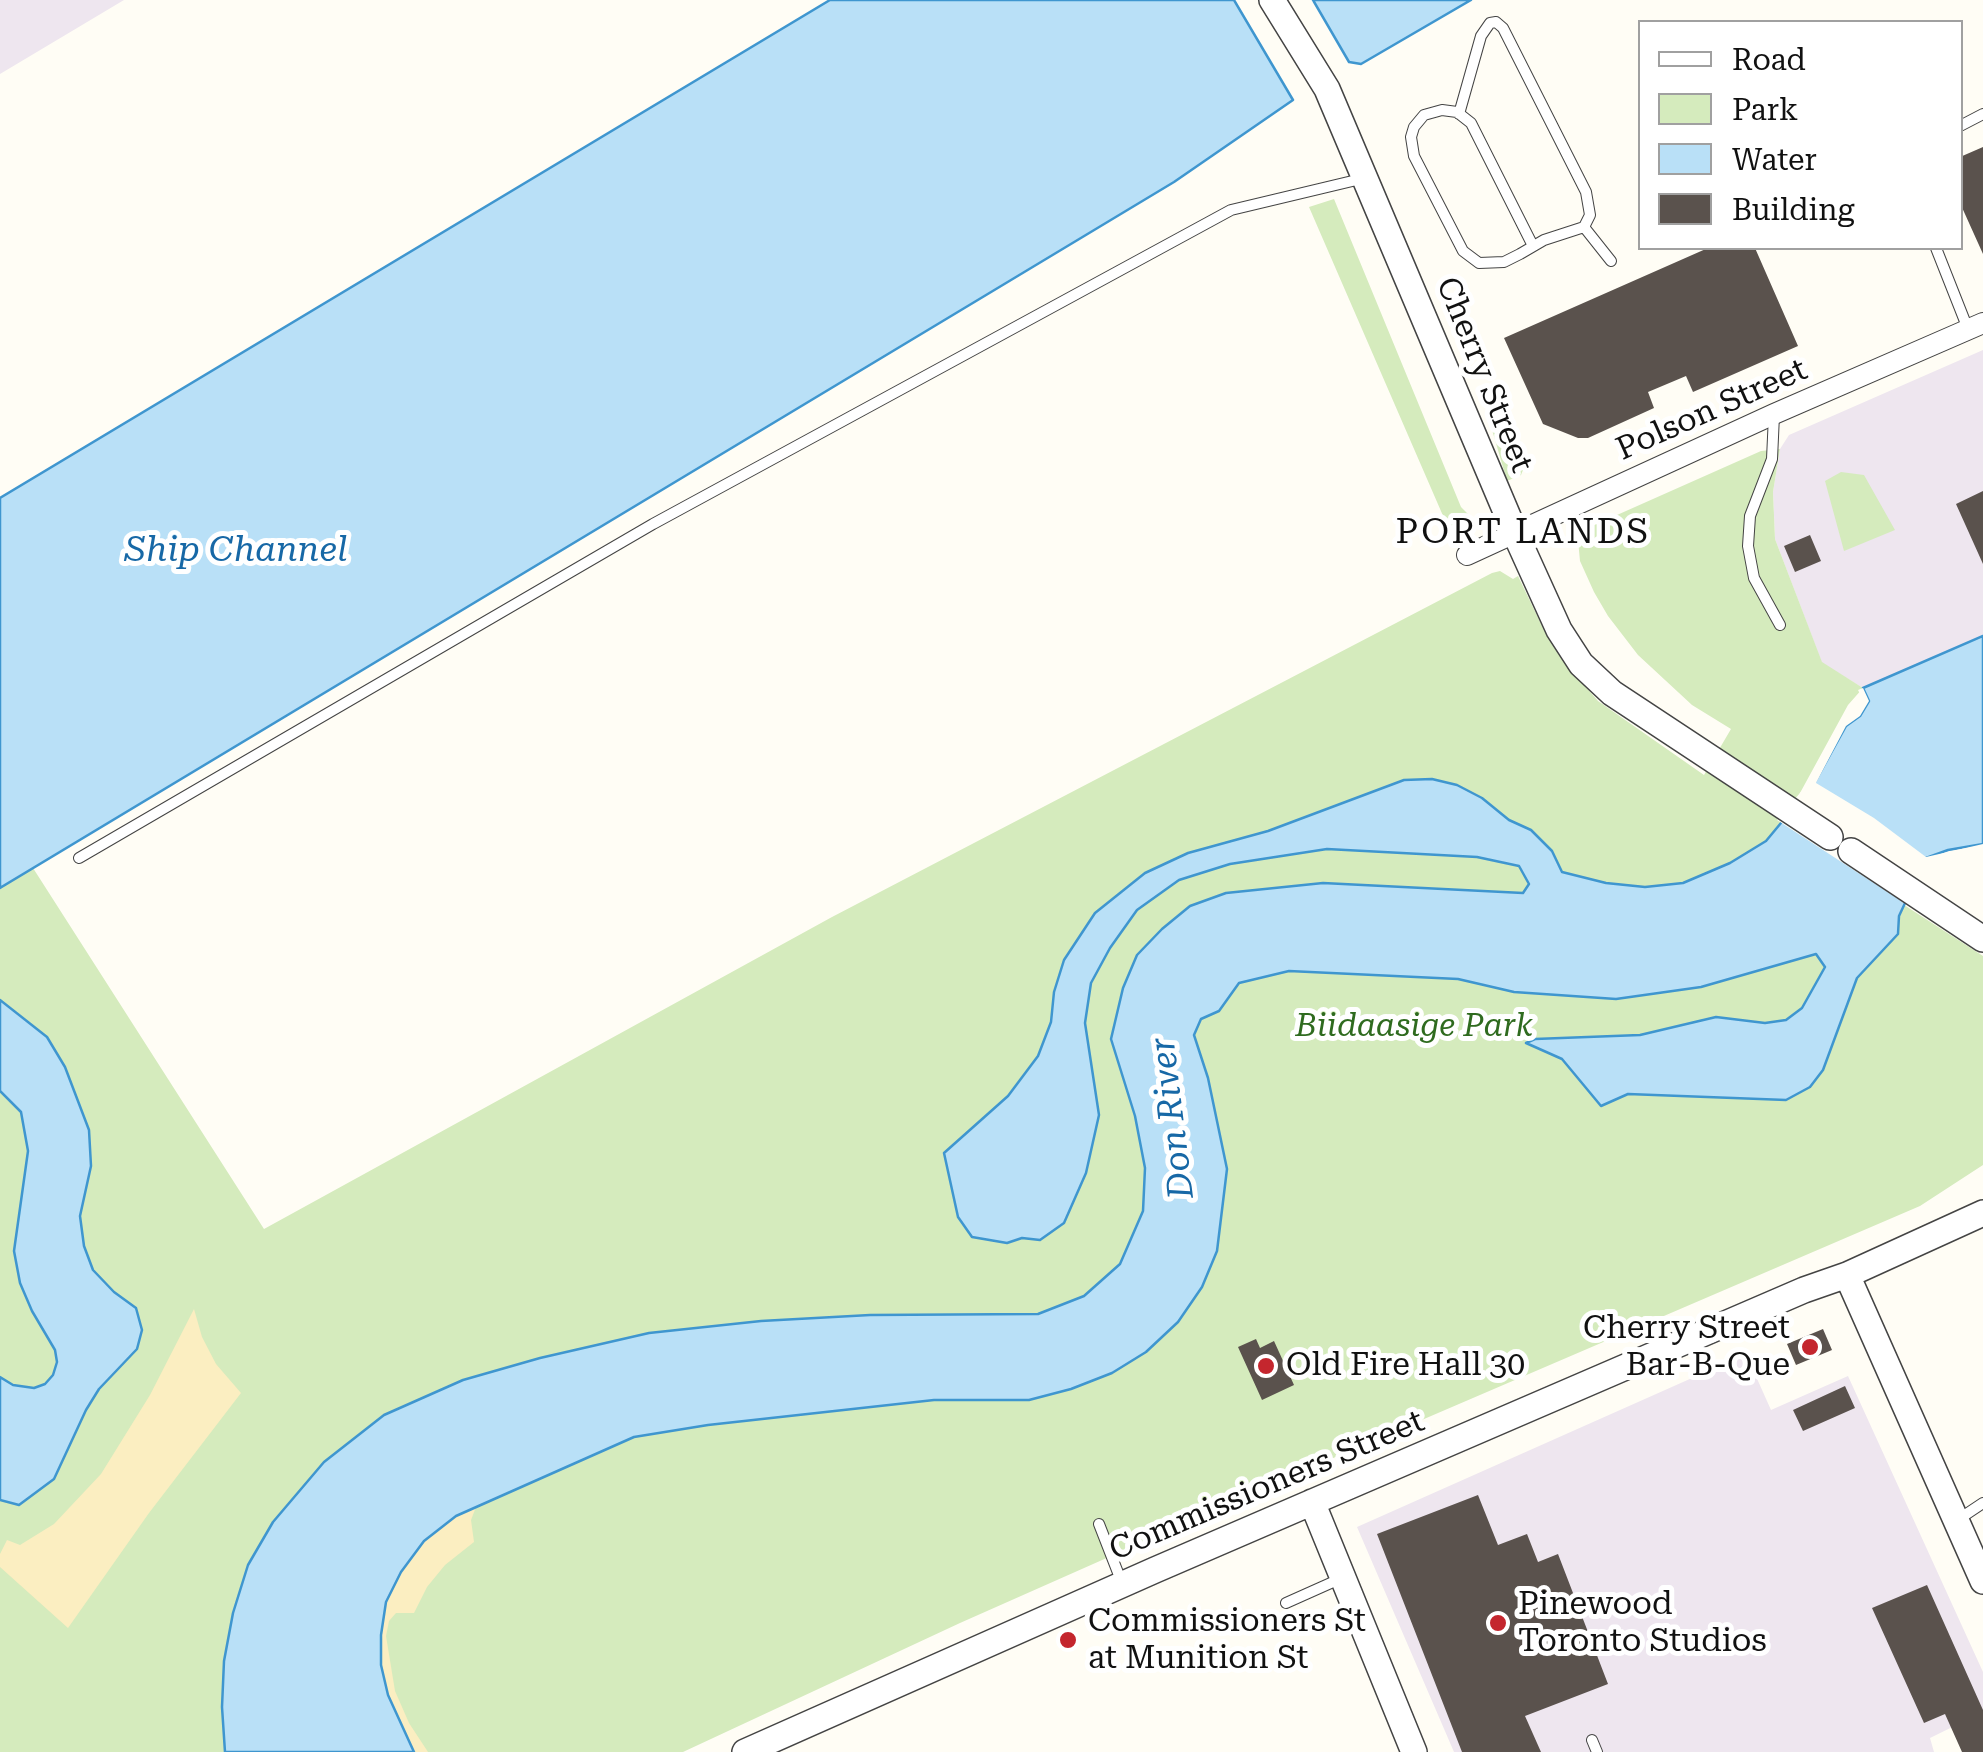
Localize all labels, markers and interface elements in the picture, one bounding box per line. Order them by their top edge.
legend [1638,20,1963,250]
text: Road [1732,42,1806,77]
text: Park [1732,92,1798,127]
text: Water [1732,142,1817,177]
text: Building [1732,192,1855,227]
street label: Cherry Street [1427,272,1541,478]
street label: Polson Street [1611,351,1813,469]
district label: PORT LANDS [1396,512,1650,554]
water label: Ship Channel [125,530,347,572]
park label: Biidaasige Park [1295,1008,1533,1046]
water label: Don River [1142,1035,1204,1201]
place label: Cherry Street Bar-B-Que [1583,1310,1790,1385]
marker: Cherry Street Bar-B-Que [1799,1336,1821,1358]
place label: Old Fire Hall 30 [1286,1347,1525,1385]
marker: Old Fire Hall 30 [1255,1355,1277,1377]
street label: Commissioners Street [1104,1402,1430,1570]
place label: Pinewood Toronto Studios [1518,1586,1767,1661]
place label: Commissioners St at Munition St [1088,1603,1366,1678]
marker: Pinewood Toronto Studios [1487,1612,1509,1634]
marker: Commissioners St at Munition St [1057,1629,1079,1651]

